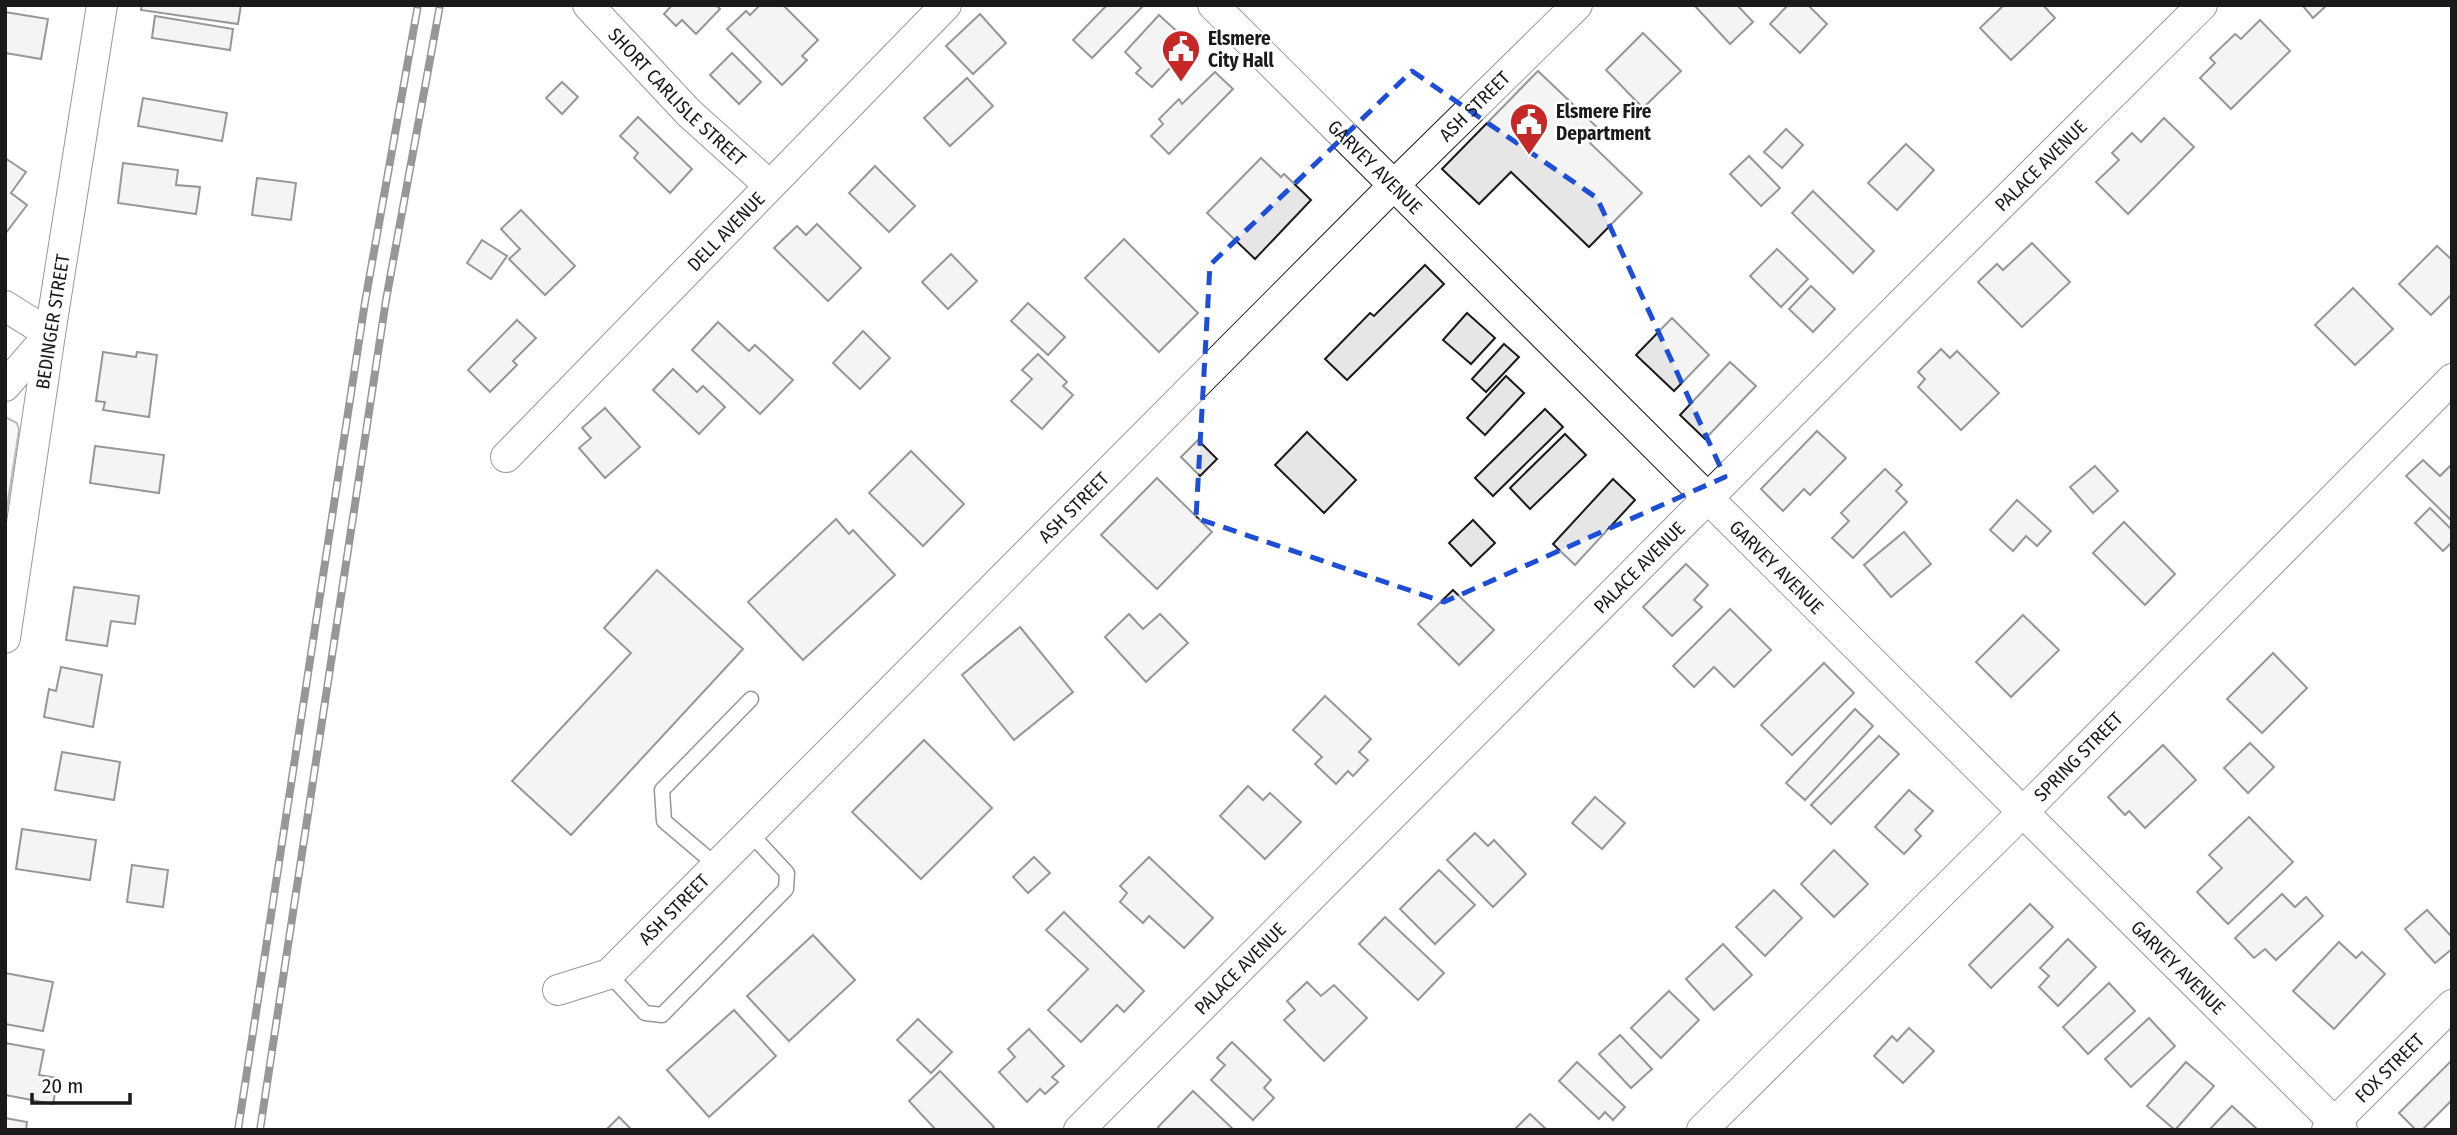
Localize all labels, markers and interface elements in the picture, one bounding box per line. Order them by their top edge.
street label: SHORT CARLISLE STREET [603,23,751,171]
place label: Elsmere City Hall [1208,27,1274,72]
public building icon: Elsmere City Hall [1160,28,1202,83]
street label: ASH STREET [1434,66,1515,146]
place label: Elsmere Fire Department [1556,100,1652,145]
public building icon: Elsmere Fire Department [1508,101,1550,156]
street label: GARVEY AVENUE [1323,115,1427,219]
street label: PALACE AVENUE [1990,115,2092,216]
street label: DELL AVENUE [683,187,770,276]
street label: BEDINGER STREET [31,252,75,391]
street label: ASH STREET [1034,467,1114,548]
street label: GARVEY AVENUE [1725,515,1828,619]
street label: PALACE AVENUE [1589,517,1690,618]
street label: SPRING STREET [2029,707,2128,806]
street label: ASH STREET [634,869,714,950]
street label: GARVEY AVENUE [2126,916,2230,1019]
street label: PALACE AVENUE [1190,918,1291,1019]
street label: FOX STREET [2350,1029,2429,1107]
scale bar [32,1062,130,1106]
text: 20 m [42,1073,83,1099]

